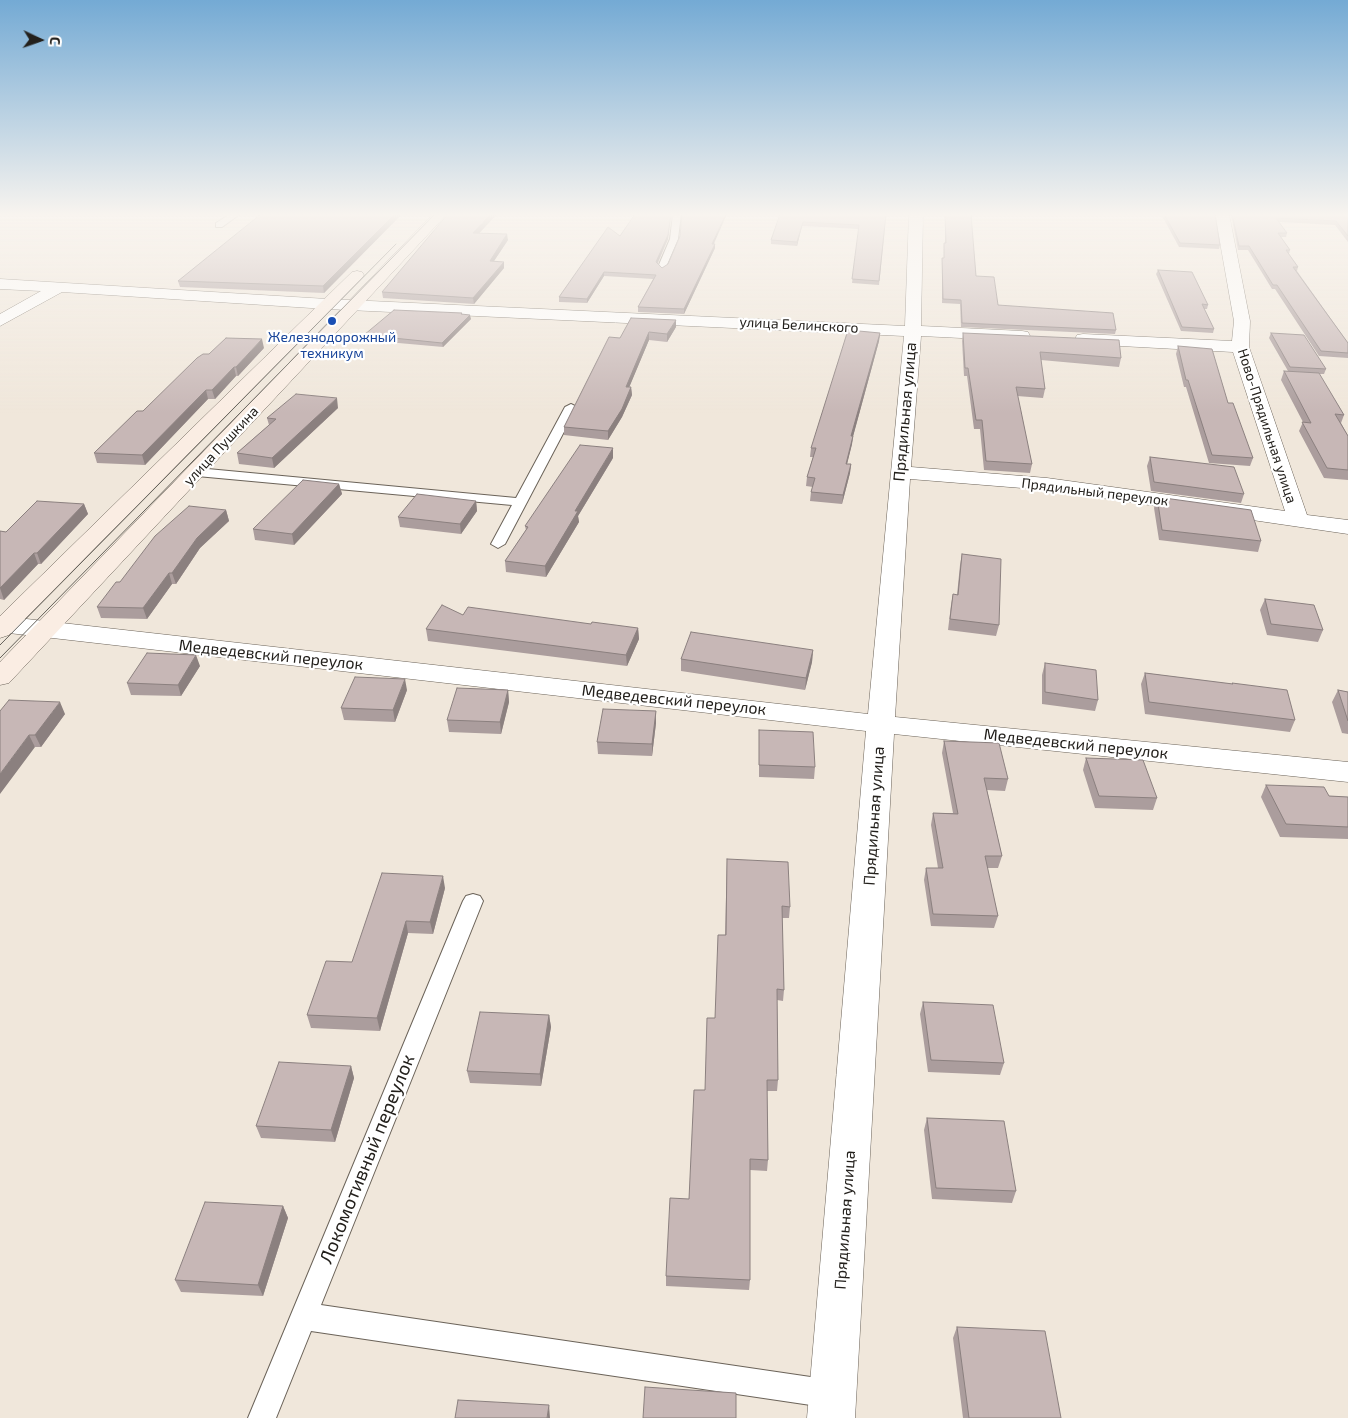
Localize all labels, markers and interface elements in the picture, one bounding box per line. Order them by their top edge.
north arrow [15,15,65,65]
text: С [47,36,64,45]
street label: улица Белинского [739,313,859,337]
marker: Железнодорожный техникум [326,315,338,327]
place label: Железнодорожный техникум [268,329,396,362]
street label: Прядильная улица [889,342,921,482]
street label: Ново-Прядильная улица [1234,346,1300,506]
street label: улица Пушкина [180,403,262,489]
street label: Прядильный переулок [1021,475,1169,509]
street label: Медведевский переулок [178,636,364,674]
street label: Медведевский переулок [581,681,767,719]
street label: Медведевский переулок [983,725,1169,763]
street label: Прядильная улица [860,746,888,886]
street label: Локомотивный переулок [315,1051,419,1267]
street label: Прядильная улица [831,1150,859,1290]

